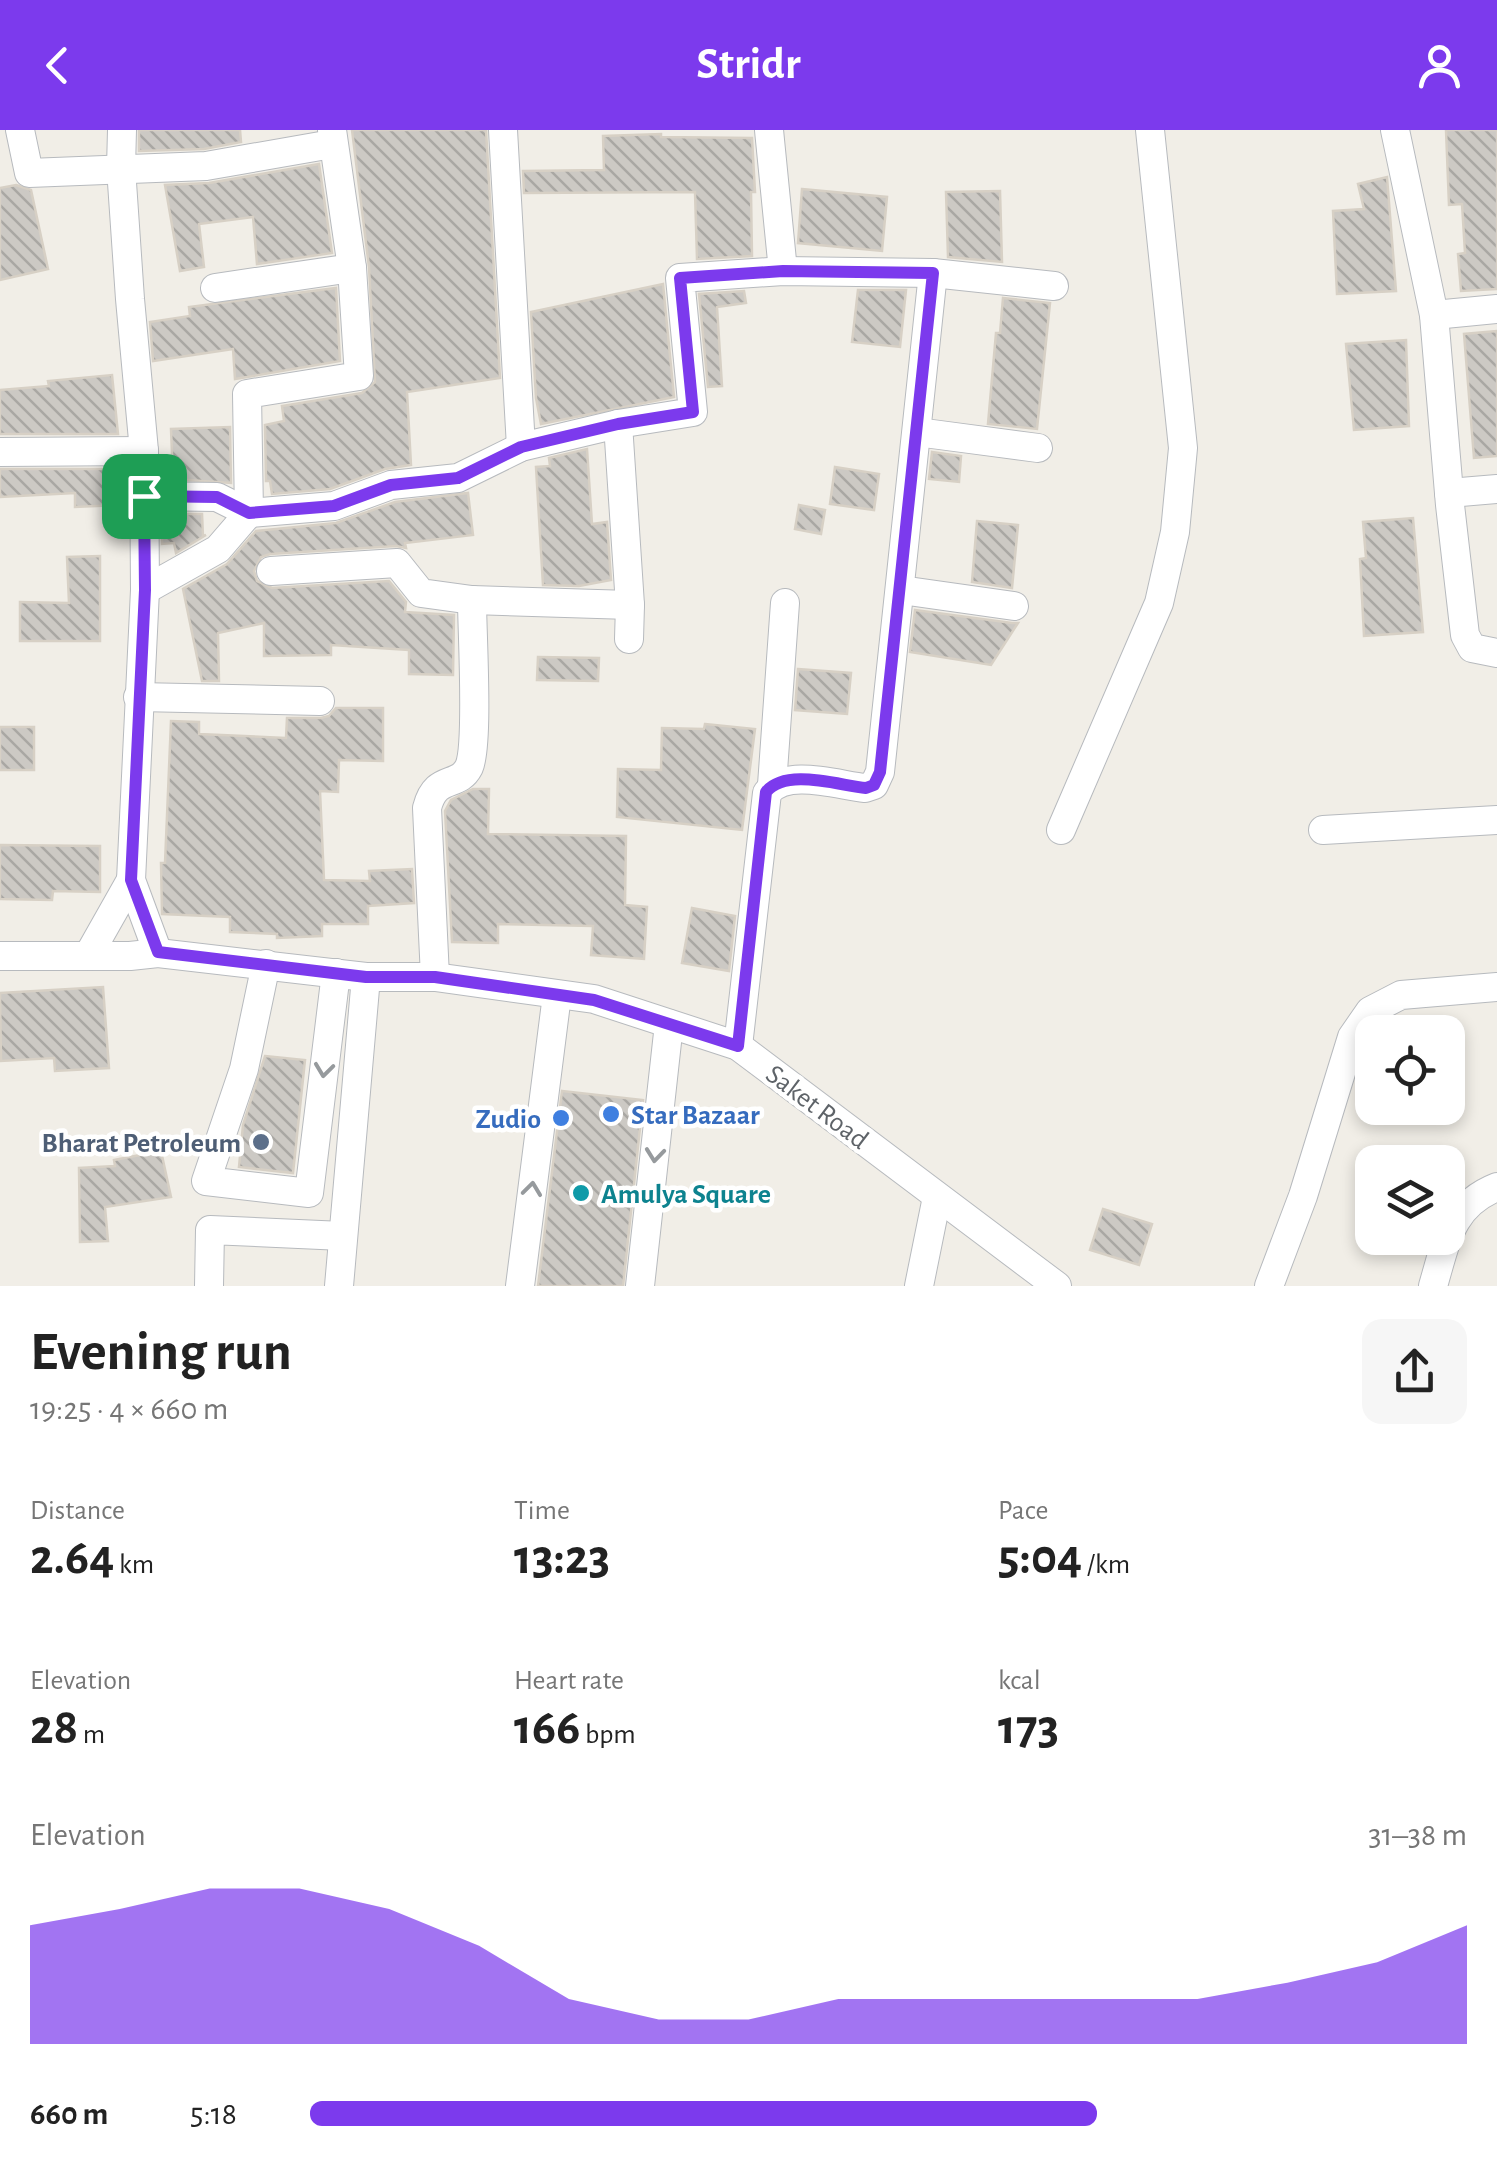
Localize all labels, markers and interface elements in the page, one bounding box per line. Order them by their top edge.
icon: back [30,38,85,93]
icon: person [1412,38,1467,93]
text: Stridr [696,42,801,87]
pin [102,454,187,539]
icon: arrive [117,469,172,524]
map controls [1355,1015,1465,1255]
button: locate [1355,1015,1465,1125]
street label: Saket Road [760,1060,873,1155]
one-way arrow [314,1062,335,1078]
place label: Star Bazaar [631,1102,760,1130]
marker: Star Bazaar [600,1103,622,1125]
place label: Zudio [476,1106,541,1134]
marker: Zudio [550,1107,572,1129]
place label: Bharat Petroleum [41,1130,241,1158]
marker: Bharat Petroleum [250,1131,272,1153]
button: layers [1355,1145,1465,1255]
one-way arrow [645,1148,666,1164]
one-way arrow [521,1181,542,1198]
place label: Amulya Square [601,1181,771,1209]
marker: Amulya Square [570,1182,592,1204]
button: share [1362,1319,1467,1424]
text: Evening run [30,1325,292,1380]
text: 19:25 · 4 × 660 m [30,1393,228,1425]
text: Distance [30,1497,125,1525]
text: Time [514,1497,570,1525]
text: Pace [998,1497,1048,1525]
text: 2.64 [30,1533,114,1583]
text: 13:23 [514,1533,610,1583]
text: 5:04 [998,1533,1082,1583]
text: km [114,1551,154,1579]
text: /km [1082,1551,1130,1579]
text: Elevation [30,1667,131,1695]
text: Heart rate [514,1667,624,1695]
text: kcal [998,1667,1041,1695]
text: 28 [30,1703,78,1753]
text: 166 [514,1703,580,1753]
text: 173 [998,1703,1059,1753]
text: m [78,1721,105,1749]
text: bpm [580,1721,636,1749]
text: Elevation [30,1819,146,1851]
text: 31–38 m [1368,1819,1467,1851]
text: 660 m [30,2098,108,2130]
text: 5:18 [190,2098,237,2130]

